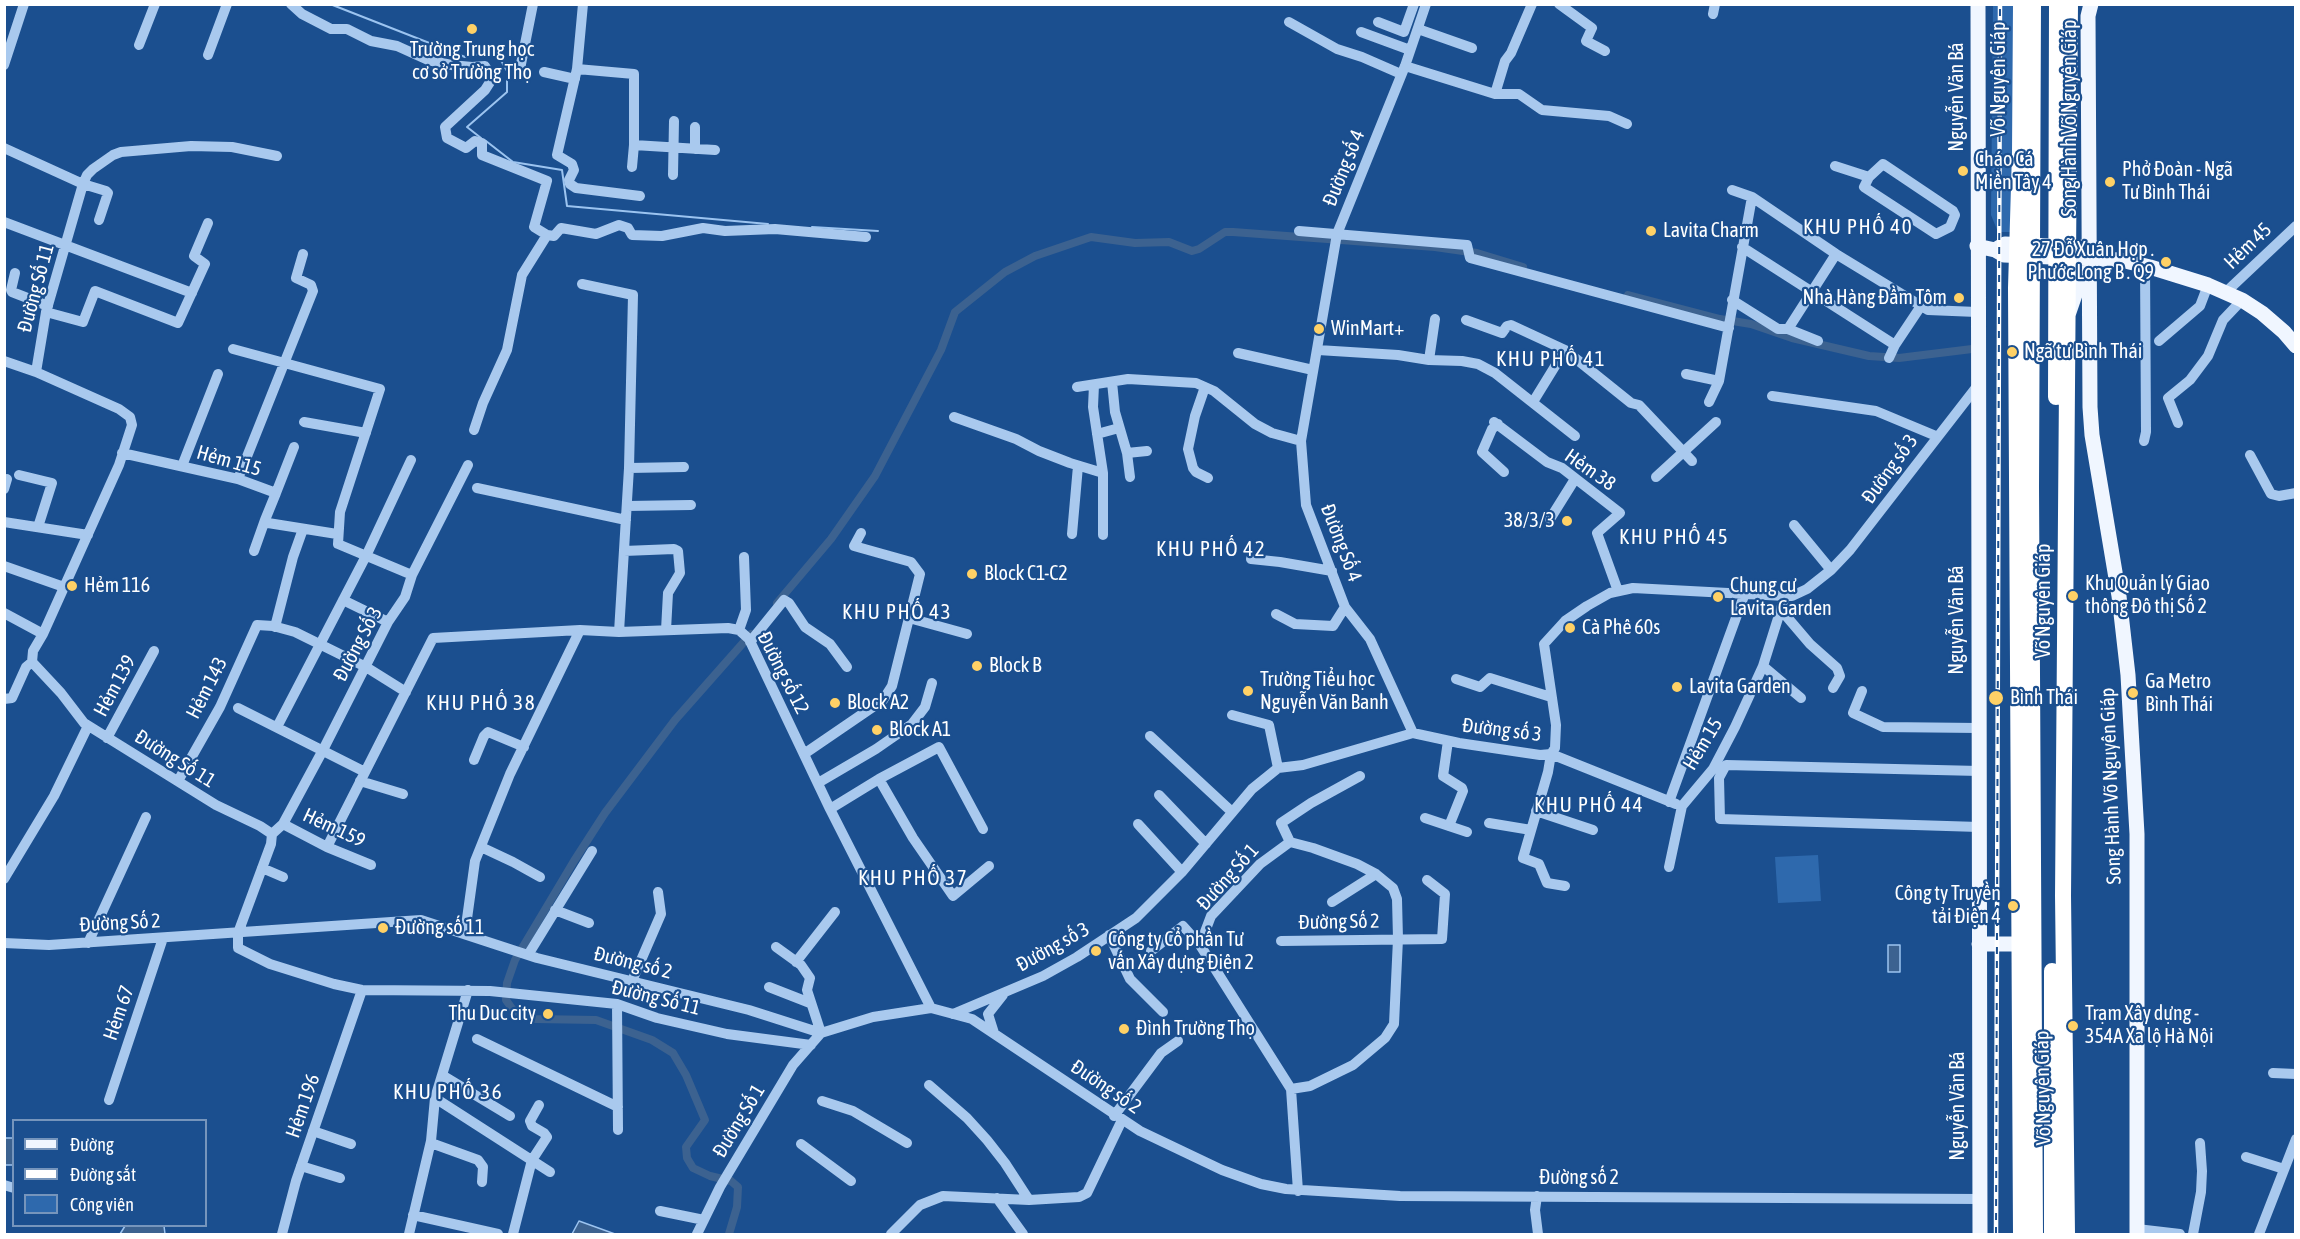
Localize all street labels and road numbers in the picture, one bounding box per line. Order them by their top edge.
street label: Song Hành Võ Nguyên Giáp [2058,20,2082,216]
street label: Võ Nguyên Giáp [1987,22,2011,136]
street label: Nguyễn Văn Bá [1945,42,1969,152]
street label: Đường số 4 [1318,126,1370,210]
street label: Hẻm 45 [2219,218,2277,274]
street label: Đường Số 11 [13,241,59,335]
street label: Đường số 3 [1857,430,1923,508]
street label: Hẻm 115 [194,440,264,482]
street label: Hẻm 38 [1560,444,1620,496]
street label: Đường Số 4 [1315,501,1367,585]
street label: Võ Nguyên Giáp [2032,544,2056,658]
street label: Nguyễn Văn Bá [1945,565,1969,675]
street label: Đường Số 3 [328,603,388,685]
street label: Đường số 12 [752,628,814,718]
street label: Hẻm 139 [89,651,141,721]
street label: Hẻm 143 [181,653,233,723]
street label: Song Hành Võ Nguyên Giáp [2096,687,2126,885]
street label: Đường số 3 [1461,713,1543,747]
street label: Hẻm 15 [1678,714,1728,774]
street label: Đường Số 11 [130,725,220,793]
street label: Hẻm 159 [299,803,369,853]
street label: Đường Số 1 [1192,839,1264,915]
street label: Đường Số 2 [79,909,161,937]
street label: Đường Số 2 [1298,909,1380,935]
street label: Đường số 3 [1012,917,1094,977]
street label: Đường số 2 [591,942,675,984]
street label: Đường Số 11 [609,975,703,1021]
street label: Hẻm 67 [98,982,140,1044]
street label: Võ Nguyên Giáp [2030,1030,2056,1146]
street label: Nguyễn Văn Bá [1946,1051,1970,1161]
street label: Đường số 2 [1066,1055,1146,1119]
street label: Hẻm 196 [281,1071,325,1141]
street label: Đường Số 1 [708,1080,770,1162]
street label: Đường số 2 [1539,1166,1619,1190]

